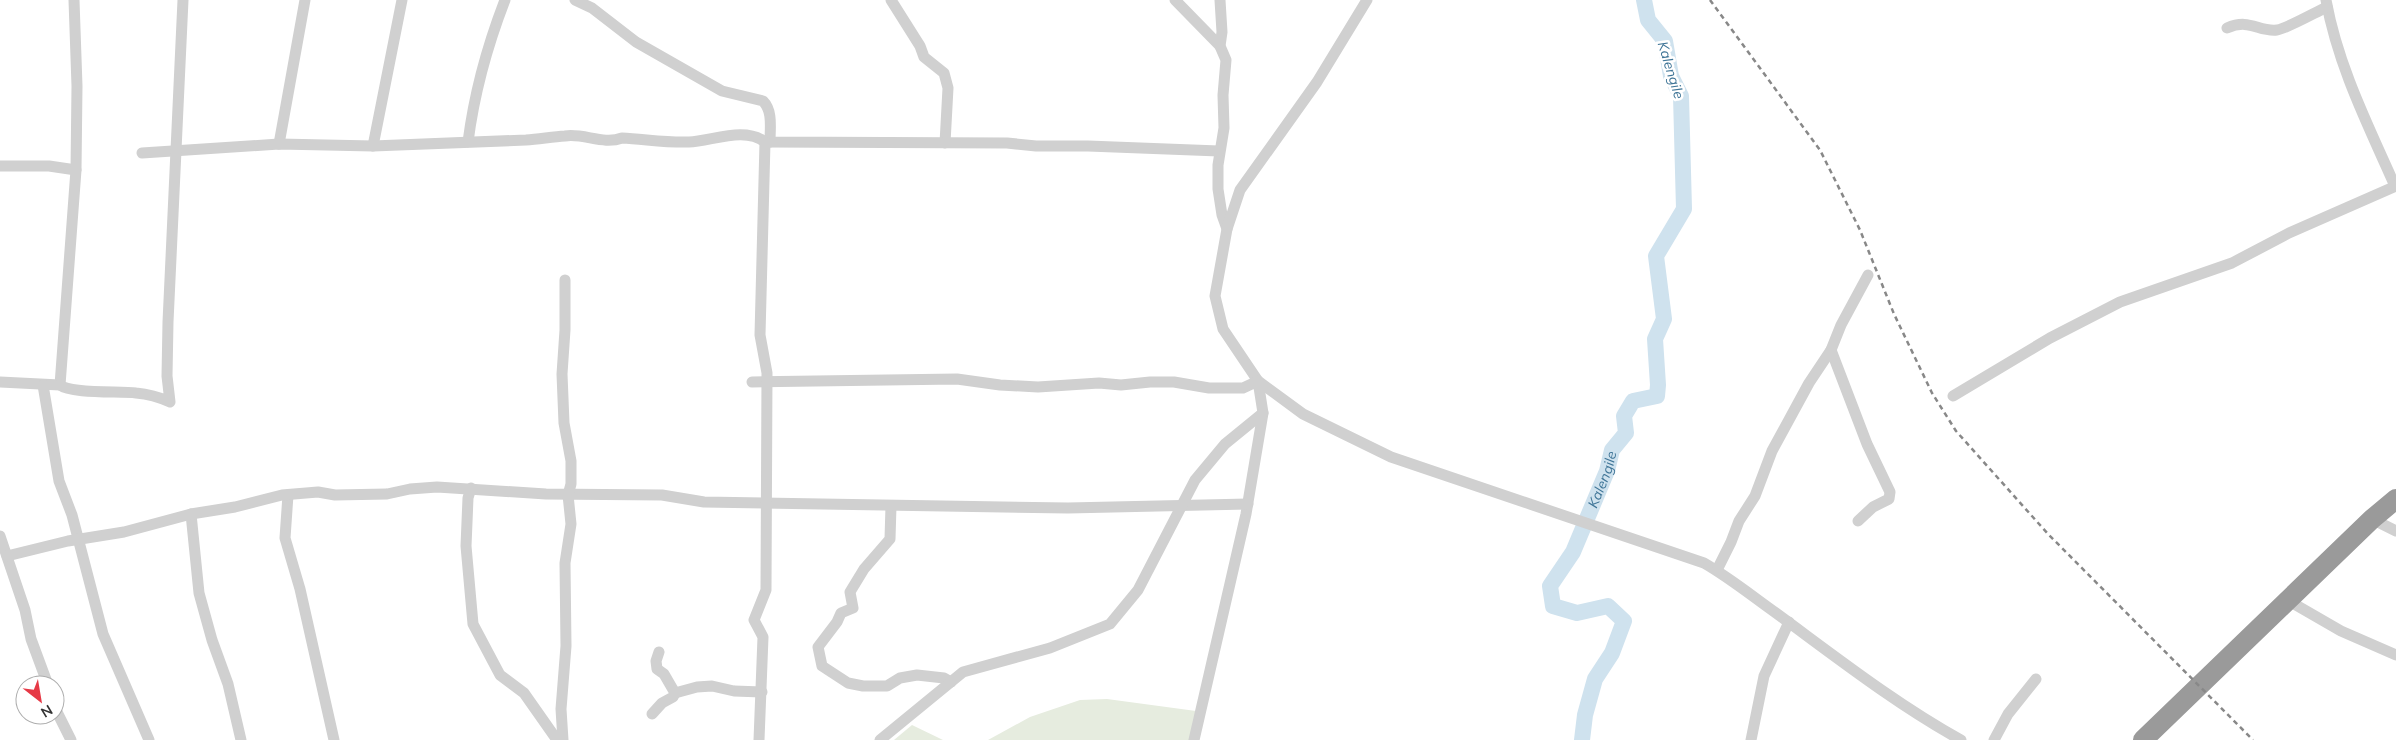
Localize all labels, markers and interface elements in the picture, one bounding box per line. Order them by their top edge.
water label: Kalengile [1654,39,1688,101]
water label: Kalengile [1584,449,1620,511]
north arrow [15,675,65,725]
text: N [38,701,56,722]

